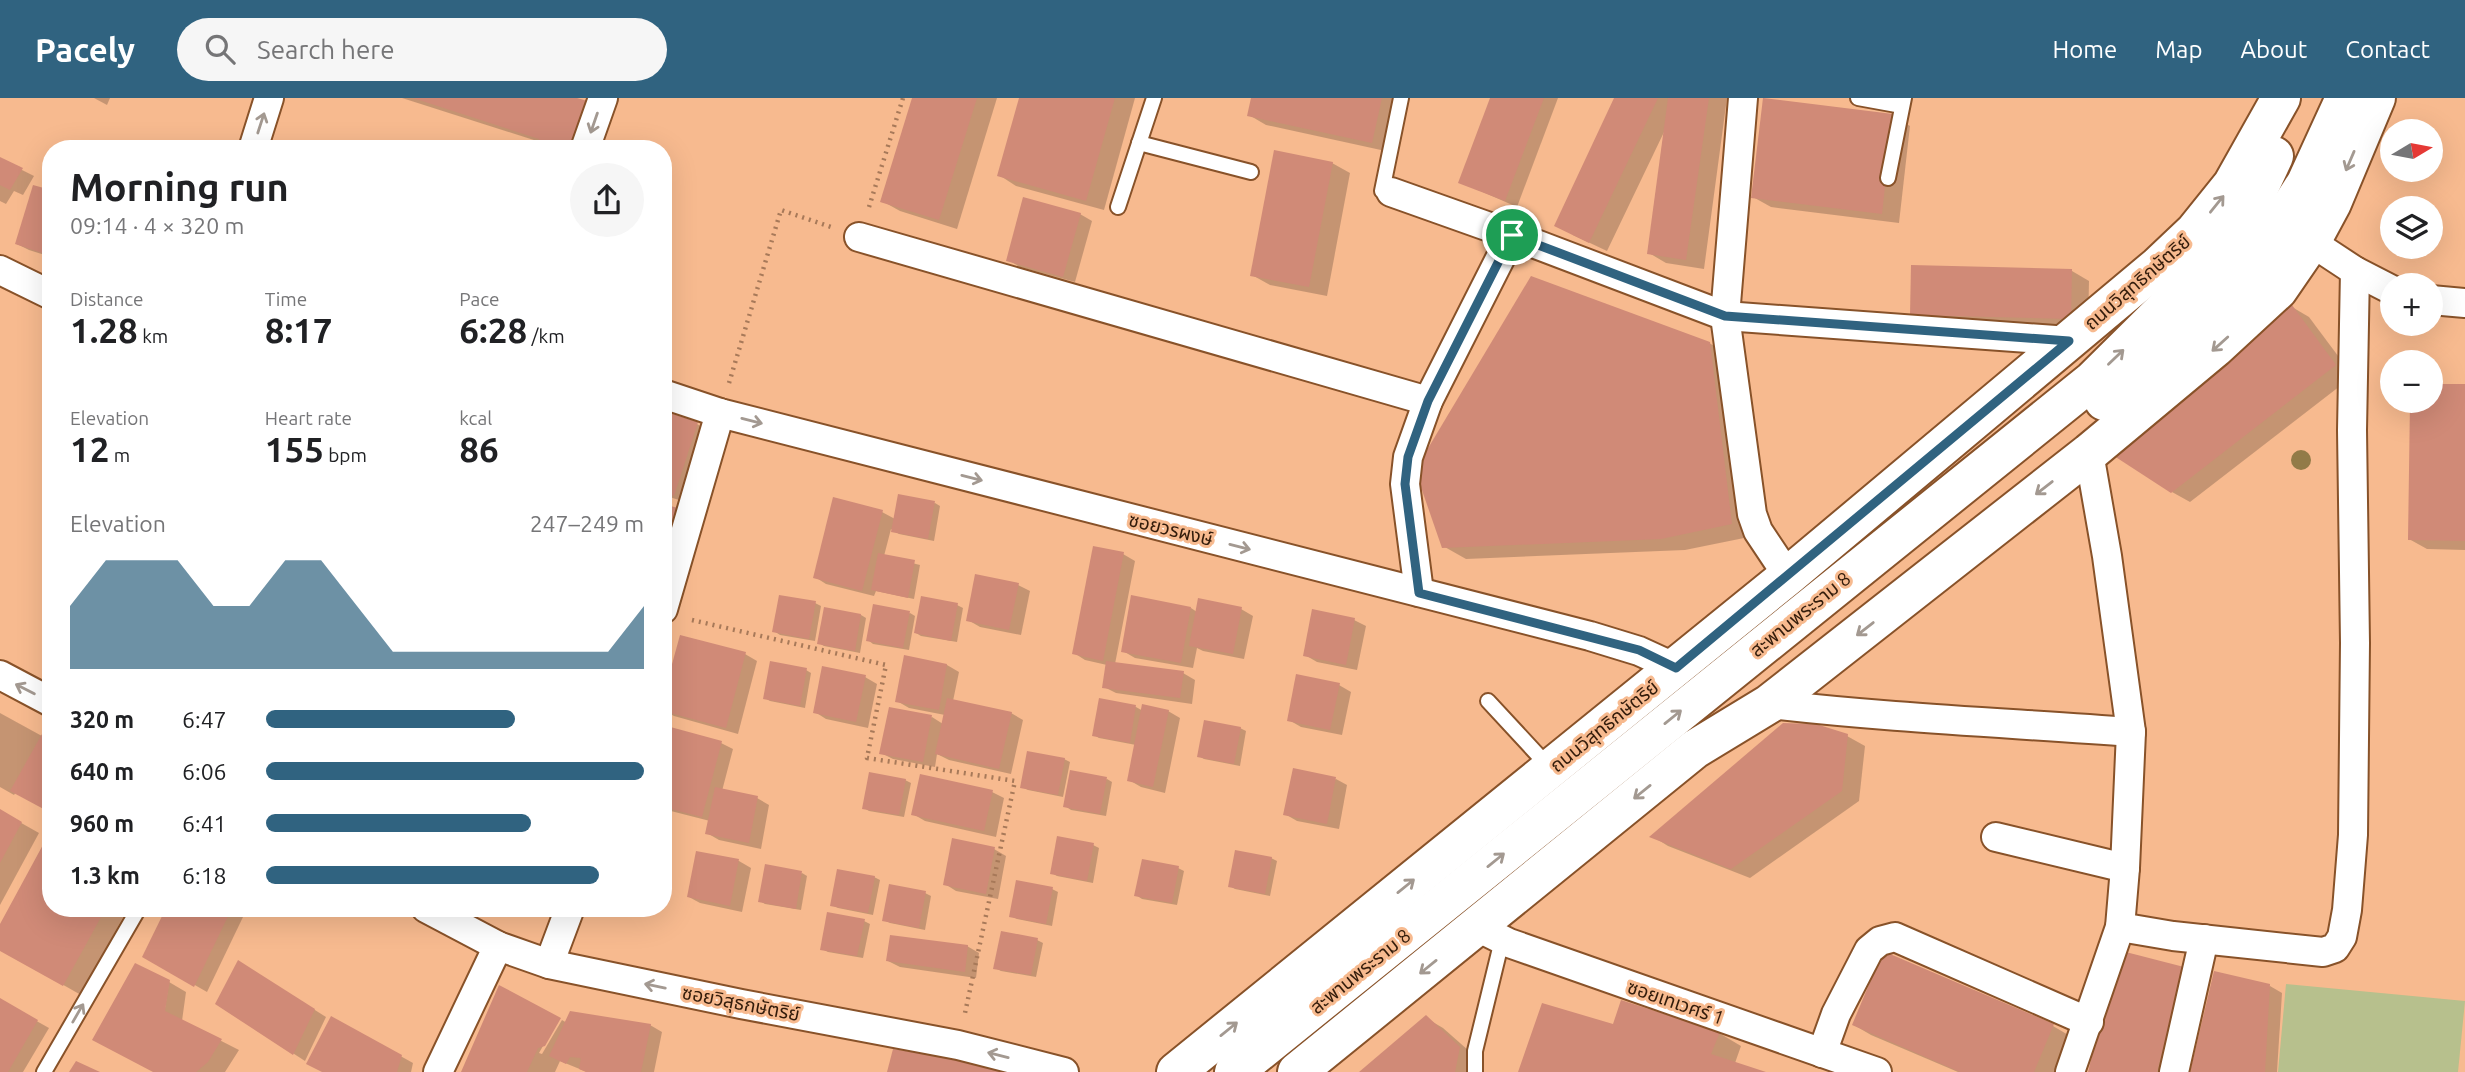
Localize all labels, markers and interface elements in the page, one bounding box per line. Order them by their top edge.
search box [177,18,667,81]
icon: search [201,30,239,68]
text: Pacely [35,31,135,68]
text: Search here [257,35,395,64]
text: Home [2052,36,2117,63]
text: Map [2155,36,2202,63]
text: About [2240,36,2307,63]
text: Contact [2345,36,2430,63]
one-way arrow [587,112,599,134]
one-way arrow [255,113,268,135]
north arrow [2380,119,2443,182]
map controls [2380,119,2443,413]
one-way arrow [2343,150,2356,171]
button: share [570,163,644,237]
text: Morning run [70,166,289,208]
one-way arrow [2209,196,2224,214]
button: layers [2380,196,2443,259]
pin [1482,205,1542,265]
text: 09:14 · 4 × 320 m [70,213,244,238]
icon: arrive [1493,216,1531,254]
street label: ถนนวิสุทธิกษัตริย์ [2080,230,2195,335]
button: + [2380,273,2443,336]
text: Distance [70,288,144,310]
text: Time [265,288,307,310]
text: Pace [459,288,500,310]
text: 1.28 [70,310,138,350]
text: 8:17 [265,310,333,350]
text: 6:28 [459,310,527,350]
text: km [138,325,168,347]
text: /km [527,325,565,347]
one-way arrow [2211,336,2229,352]
one-way arrow [2107,349,2124,366]
button: − [2380,350,2443,413]
text: Elevation [70,407,149,429]
text: Heart rate [265,407,352,429]
text: kcal [459,407,492,429]
one-way arrow [740,415,763,428]
text: 12 [70,429,109,469]
text: 155 [265,429,324,469]
text: 86 [459,429,499,469]
text: m [109,444,130,466]
text: bpm [324,444,367,466]
one-way arrow [960,472,983,485]
one-way arrow [2035,481,2054,496]
street label: ซอยวรผงษ์ [1127,508,1215,550]
text: Elevation [70,511,166,536]
text: 247–249 m [530,511,644,536]
one-way arrow [1228,541,1251,554]
street label: สะพานพระราม 8 [1745,567,1855,661]
one-way arrow [1857,621,1875,636]
street label: ถนนวิสุทธิกษัตริย์ [1545,675,1663,777]
one-way arrow [16,681,36,695]
text: 320 m [70,707,134,732]
text: 6:47 [182,707,227,732]
one-way arrow [1664,709,1682,724]
text: 640 m [70,759,134,784]
text: 6:06 [182,759,227,784]
one-way arrow [1633,784,1651,800]
text: 960 m [70,811,134,836]
text: 6:41 [182,811,227,836]
one-way arrow [1487,852,1505,867]
text: 1.3 km [70,863,140,888]
text: 6:18 [182,863,227,888]
one-way arrow [1396,878,1414,894]
street label: สะพานพระราม 8 [1305,924,1415,1018]
one-way arrow [1419,959,1437,975]
street label: ซอยเทเวศร์ 1 [1625,975,1727,1029]
one-way arrow [644,979,667,992]
street label: ซอยวิสุธกษัตริย์ [680,981,802,1026]
one-way arrow [72,1003,86,1023]
one-way arrow [1219,1021,1237,1037]
one-way arrow [987,1048,1010,1061]

